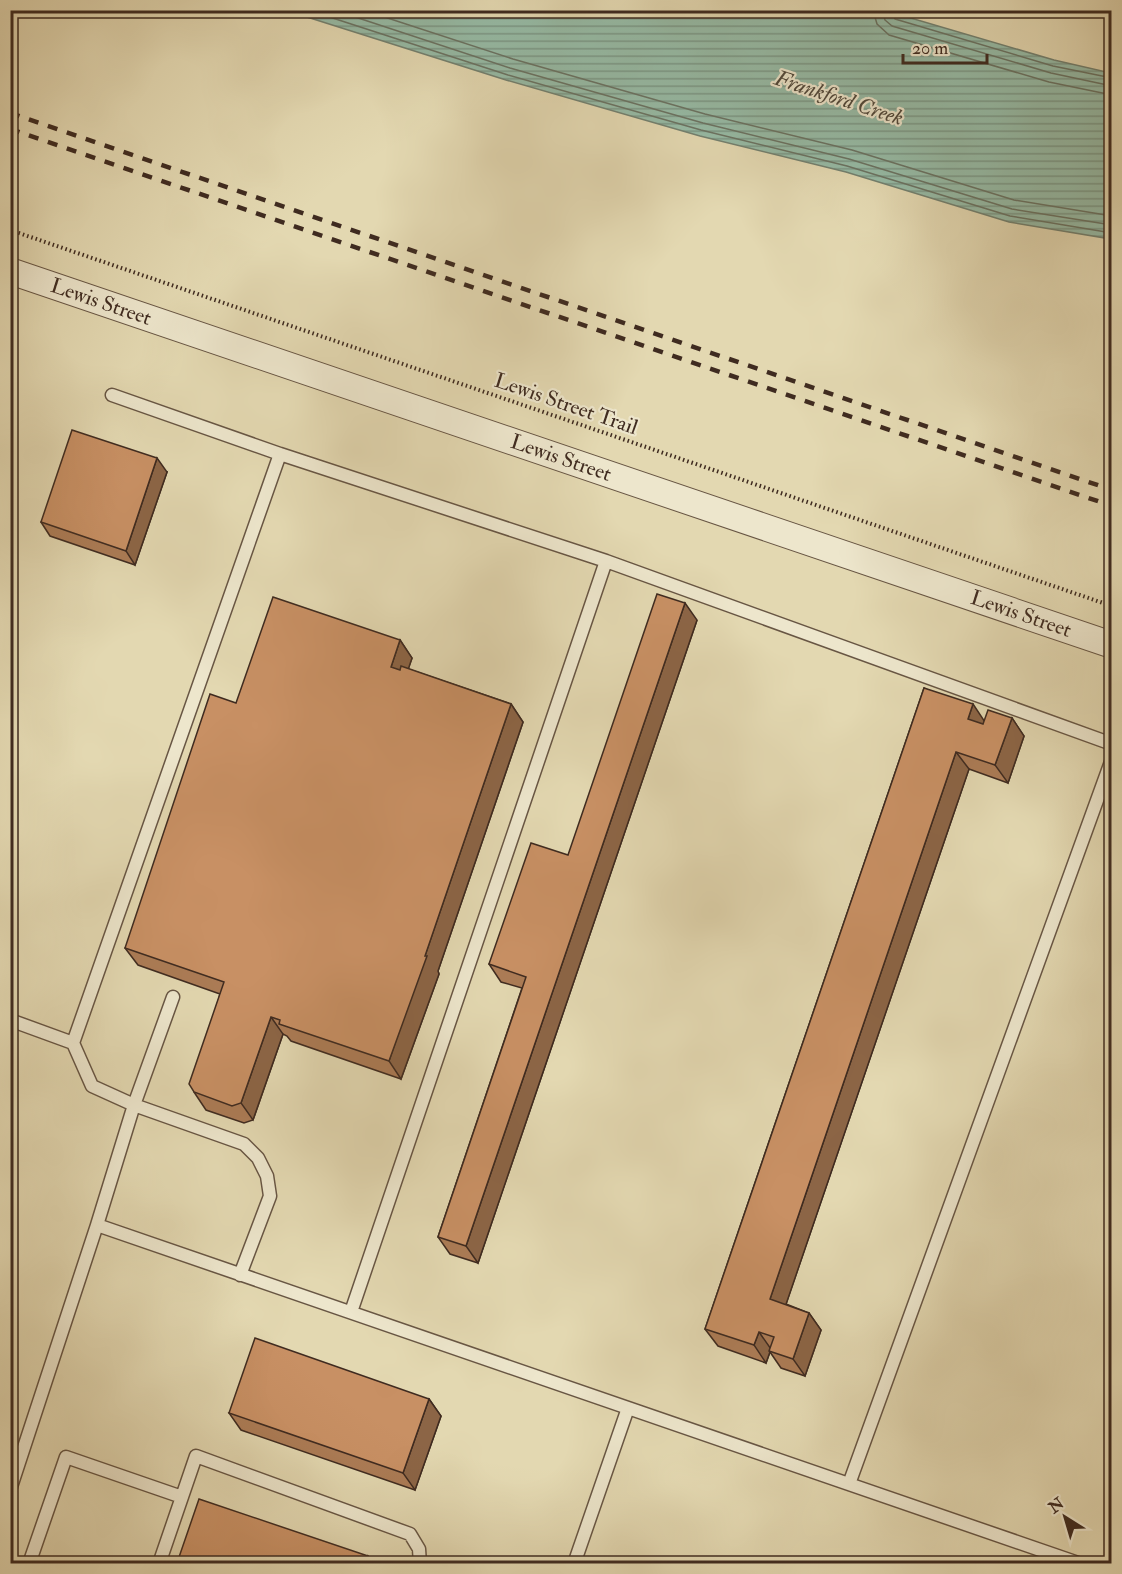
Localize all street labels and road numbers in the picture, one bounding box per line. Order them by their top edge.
street label: Lewis Street [47,272,155,332]
street label: Lewis Street Trail [491,367,642,441]
street label: Lewis Street [507,428,615,488]
street label: Lewis Street [967,584,1075,644]

